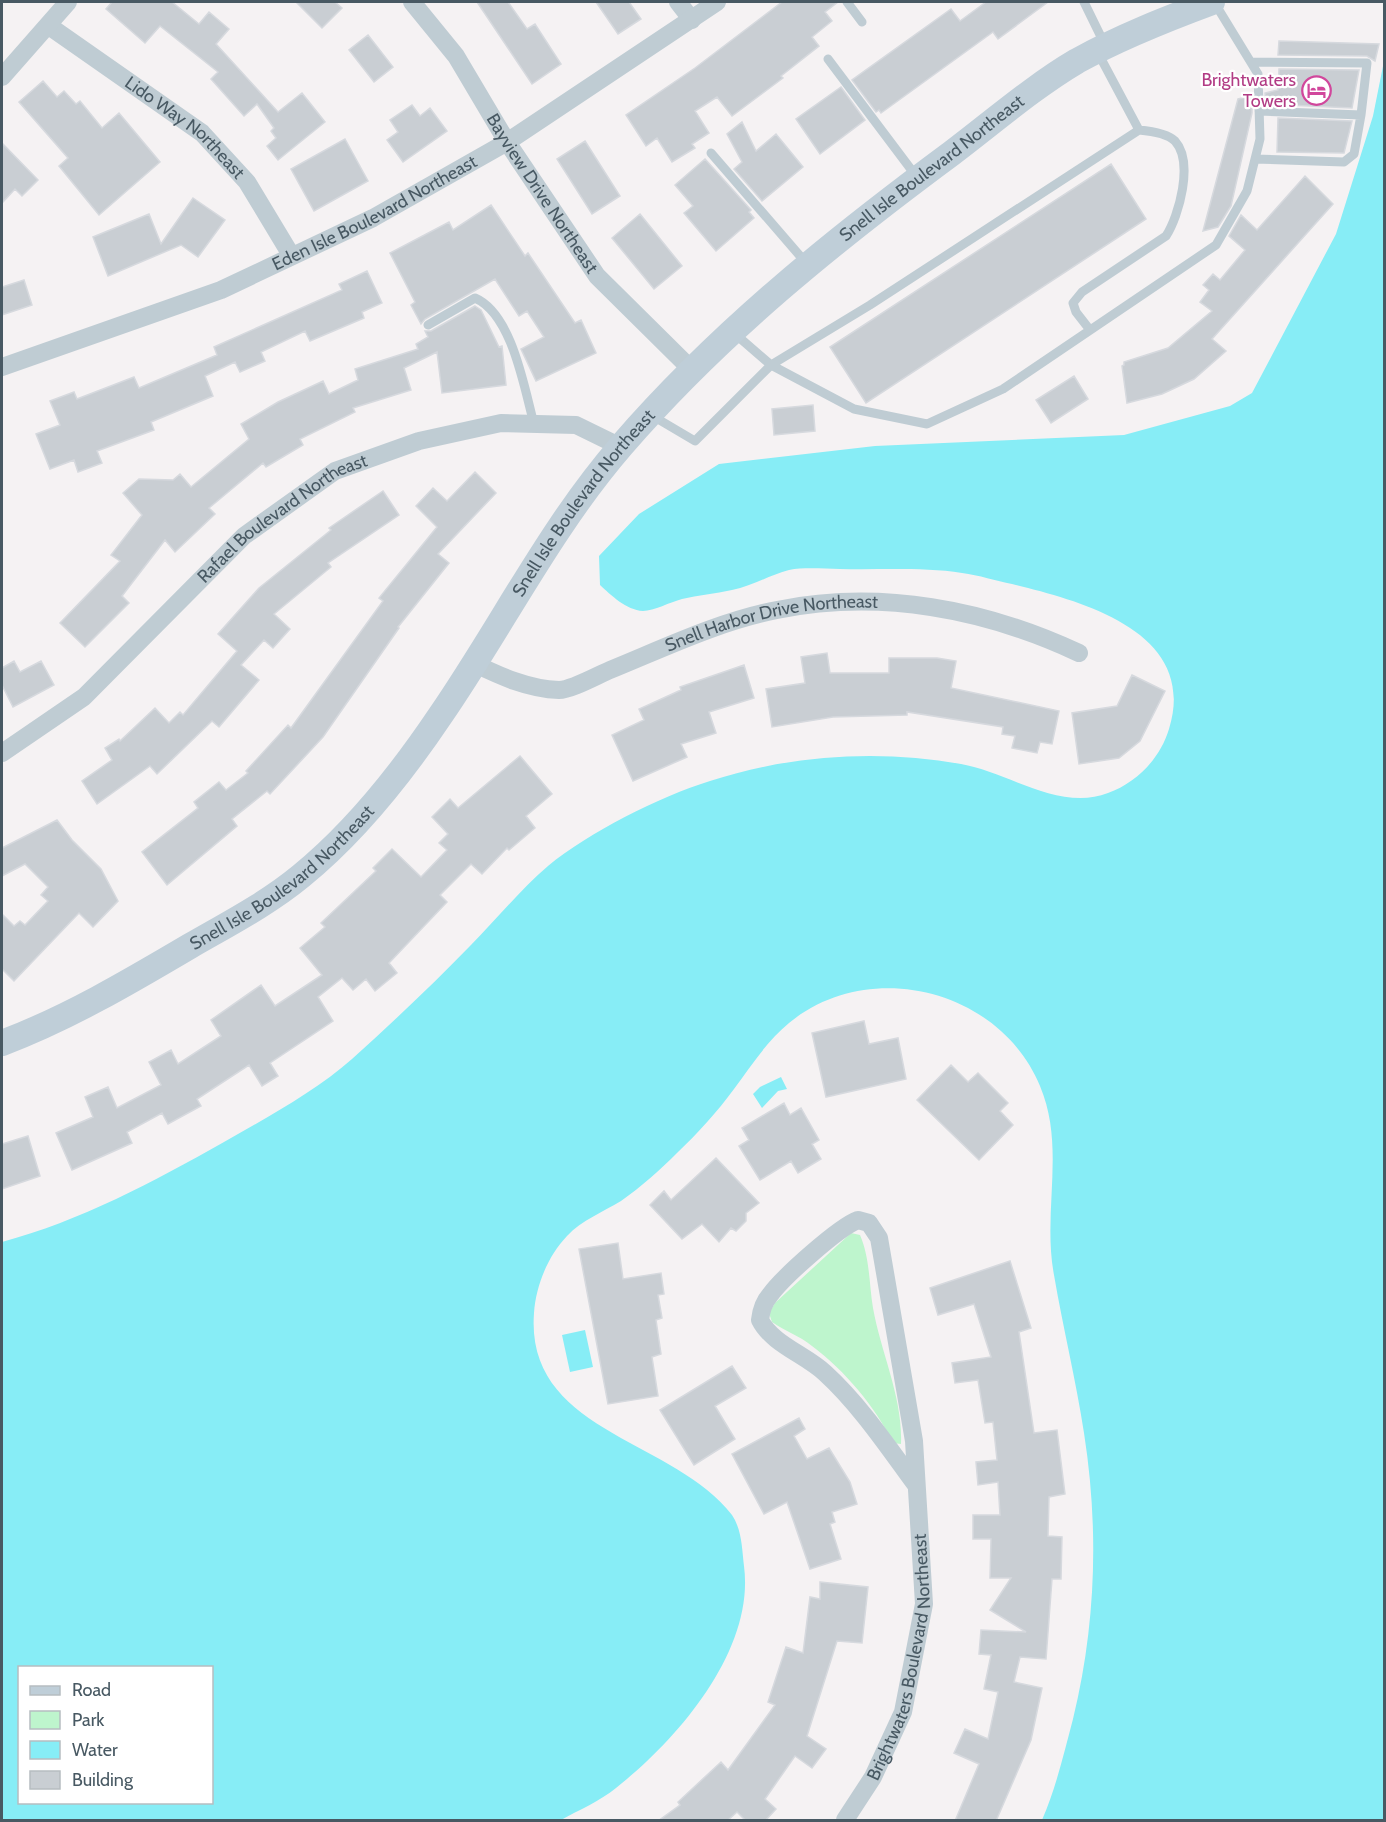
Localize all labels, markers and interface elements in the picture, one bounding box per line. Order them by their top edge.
place label: Brightwaters Towers [1201,69,1296,112]
street label: Lido Way Northeast [121,71,249,183]
hotel icon: Brightwaters Towers [1301,74,1333,106]
street label: Snell Isle Boulevard Northeast [835,90,1028,246]
street label: Bayview Drive Northeast [482,110,603,277]
street label: Eden Isle Boulevard Northeast [269,150,481,275]
street label: Snell Isle Boulevard Northeast [507,405,659,601]
street label: Rafael Boulevard Northeast [193,449,370,588]
street label: Snell Harbor Drive Northeast [662,591,878,657]
street label: Snell Isle Boulevard Northeast [186,801,379,955]
street label: Brightwaters Boulevard Northeast [862,1533,935,1784]
legend [18,1666,213,1804]
text: Road [72,1679,111,1701]
text: Park [72,1709,105,1731]
text: Water [72,1739,118,1761]
text: Building [72,1769,134,1791]

